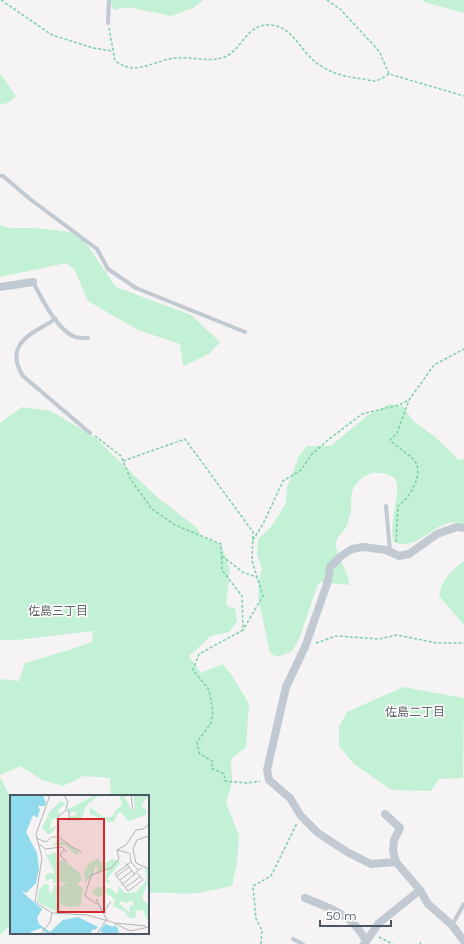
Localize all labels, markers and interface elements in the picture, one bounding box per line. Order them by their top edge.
district label: 佐島三丁目 [28,603,88,618]
district label: 佐島二丁目 [385,704,445,719]
inset map [10,795,149,934]
scale bar [320,902,391,928]
text: 50 m [326,908,357,923]

